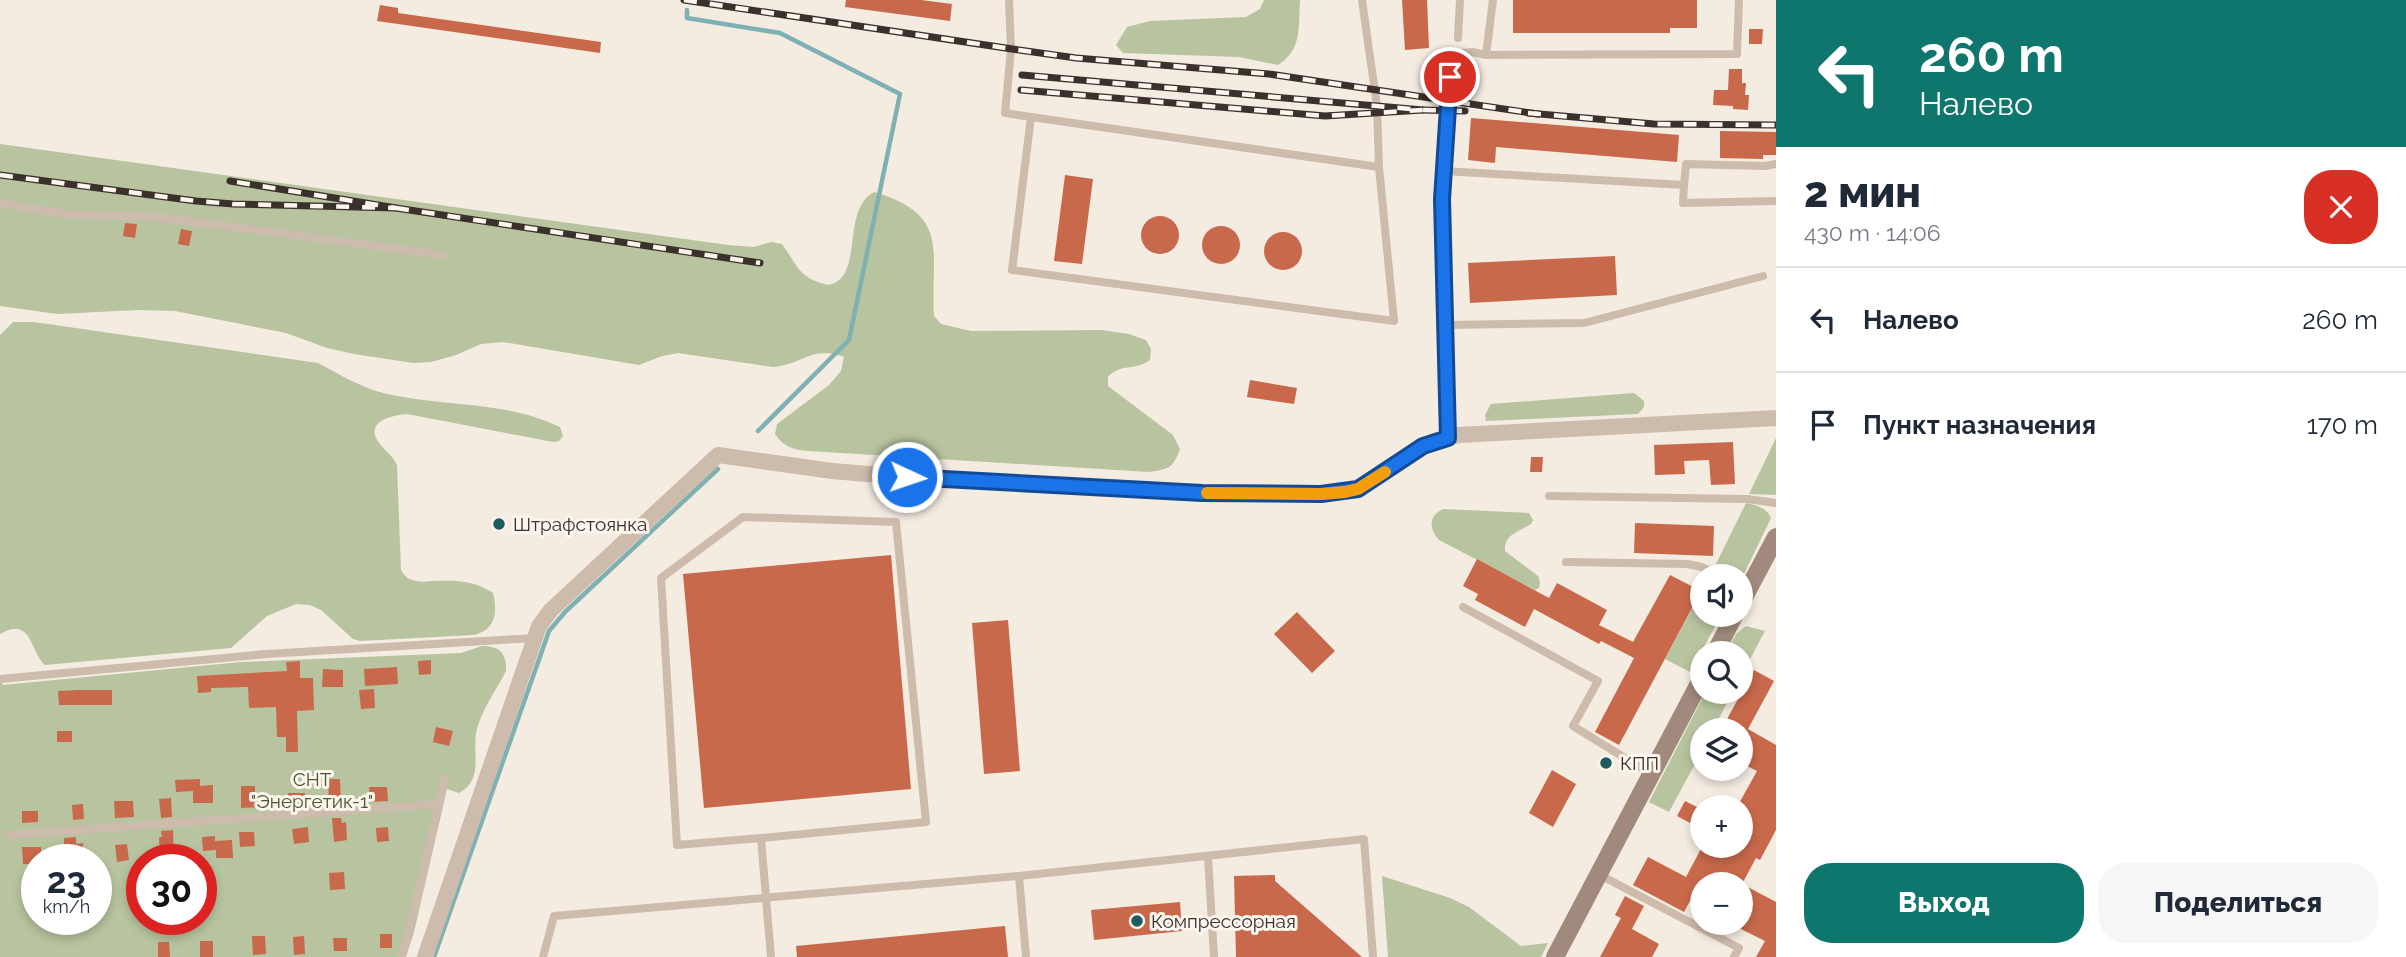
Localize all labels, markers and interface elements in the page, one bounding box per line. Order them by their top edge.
text: 260 m [1919,26,2064,83]
icon: left [1804,28,1895,119]
pin [1420,47,1480,107]
icon: arrive [1431,58,1469,96]
text: Налево [1919,85,2033,122]
text: 2 мин [1804,168,1921,217]
button: close [2304,170,2378,244]
text: 430 m · 14:06 [1804,219,1941,246]
icon: left [1804,301,1842,339]
text: Налево [1863,305,1959,335]
text: 260 m [2302,305,2378,335]
icon: arrive [1804,406,1842,444]
text: Пункт назначения [1863,410,2096,440]
text: 170 m [2307,410,2378,440]
position arrow [870,440,944,514]
place label: Штрафстоянка [513,513,647,535]
marker: Штрафстоянка [491,516,507,532]
map controls [1690,564,1753,935]
button: sound [1690,564,1753,627]
button: search [1690,641,1753,704]
button: layers [1690,718,1753,781]
place label: КПП [1620,752,1659,774]
marker: КПП [1598,755,1614,771]
park label: СНТ "Энергетик-1" [251,768,373,812]
button: + [1690,795,1753,858]
speed limit sign: 30 [126,844,217,935]
text: 23 [47,860,86,901]
button: Выход [1804,863,2084,943]
button: Поделиться [2098,863,2378,943]
button: − [1690,872,1753,935]
text: km/h [43,896,90,917]
place label: Компрессорная [1151,910,1296,932]
marker: Компрессорная [1129,913,1145,929]

